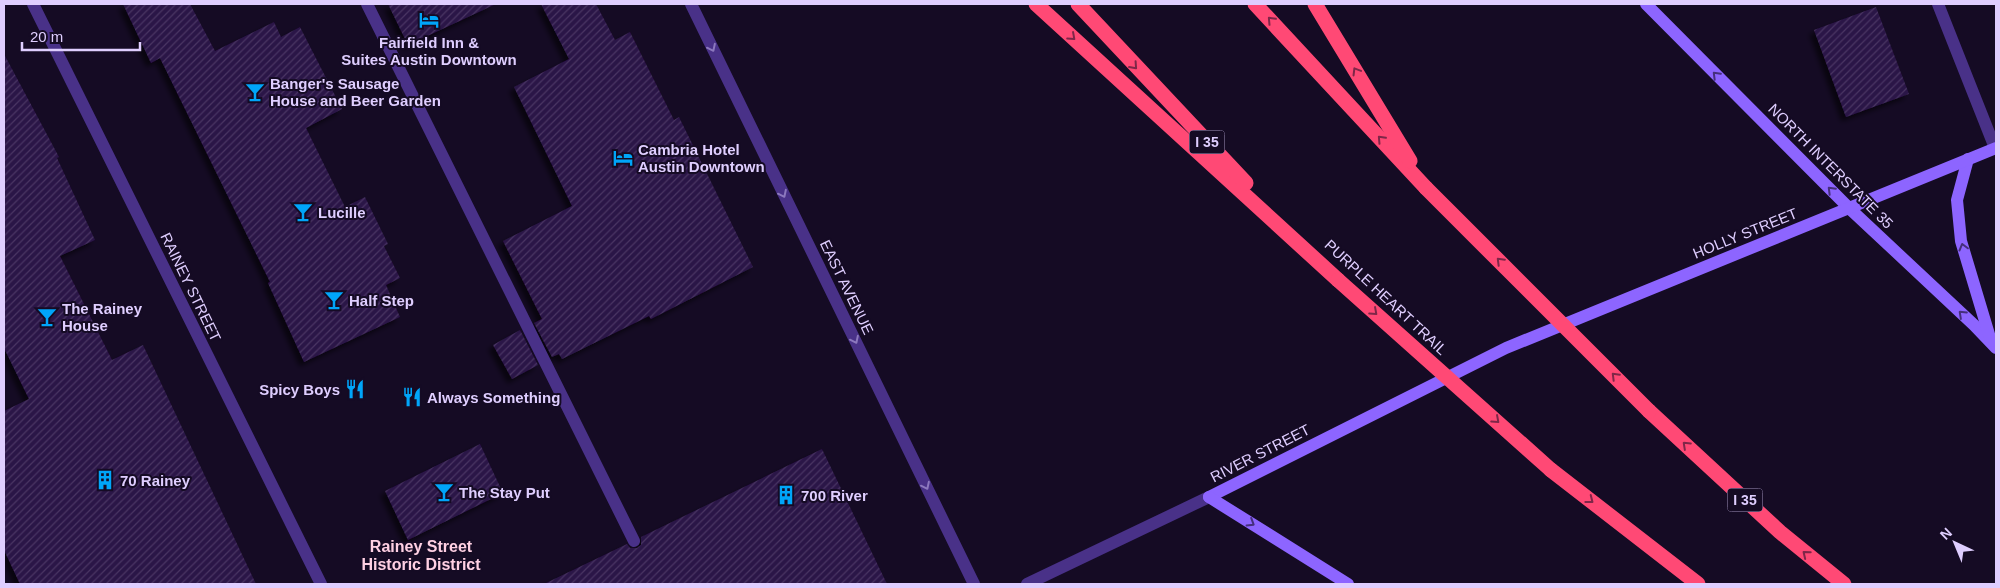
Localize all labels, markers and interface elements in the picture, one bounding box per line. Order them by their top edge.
hotel icon: Fairfield Inn & Suites Austin Downtown [418,9,440,31]
one-way arrow [1268,17,1277,26]
scale bar [22,20,140,52]
text: 20 m [30,28,63,45]
one-way arrow [1067,31,1076,40]
place label: Fairfield Inn & Suites Austin Downtown [341,34,517,68]
one-way arrow [706,42,716,51]
one-way arrow [1129,60,1138,69]
one-way arrow [1352,68,1362,77]
one-way arrow [1713,72,1722,81]
place label: Banger's Sausage House and Beer Garden [270,75,441,109]
bar icon: Banger's Sausage House and Beer Garden [244,81,266,103]
street label: NORTH INTERSTATE 35 [1765,100,1897,232]
road number: I 35 [1190,130,1224,154]
one-way arrow [1378,136,1387,145]
place label: Cambria Hotel Austin Downtown [638,141,765,175]
hotel icon: Cambria Hotel Austin Downtown [612,147,634,169]
one-way arrow [1828,187,1837,196]
one-way arrow [777,189,788,198]
bar icon: Lucille [292,201,314,223]
place label: Lucille [318,204,366,221]
street label: HOLLY STREET [1690,204,1800,262]
street label: RAINEY STREET [157,230,225,344]
street label: PURPLE HEART TRAIL [1321,236,1451,358]
street label: EAST AVENUE [817,237,877,337]
one-way arrow [1958,242,1969,251]
one-way arrow [1497,258,1506,267]
bar icon: Half Step [323,289,345,311]
place label: Half Step [349,292,414,309]
place label: The Rainey House [62,300,143,334]
bar icon: The Rainey House [36,306,58,328]
one-way arrow [1369,306,1378,315]
one-way arrow [1958,310,1967,319]
one-way arrow [848,335,859,344]
one-way arrow [1612,373,1621,382]
restaurant icon: Spicy Boys [344,378,366,400]
place label: Spicy Boys [259,381,340,398]
restaurant icon: Always Something [401,386,423,408]
place label: Always Something [427,389,560,406]
one-way arrow [1490,415,1499,424]
street label: RIVER STREET [1207,421,1313,485]
one-way arrow [1682,442,1691,451]
building icon: 70 Rainey [94,469,116,491]
place label: 70 Rainey [120,472,191,489]
bar icon: The Stay Put [433,481,455,503]
one-way arrow [920,481,930,490]
place label: The Stay Put [459,484,550,501]
building icon: 700 River [775,484,797,506]
place label: 700 River [801,487,868,504]
road number: I 35 [1728,488,1762,512]
one-way arrow [1584,495,1593,504]
one-way arrow [1245,516,1254,526]
north arrow [1930,518,1980,568]
text: N [1937,524,1955,543]
district label: Rainey Street Historic District [361,538,481,573]
one-way arrow [1803,550,1812,559]

